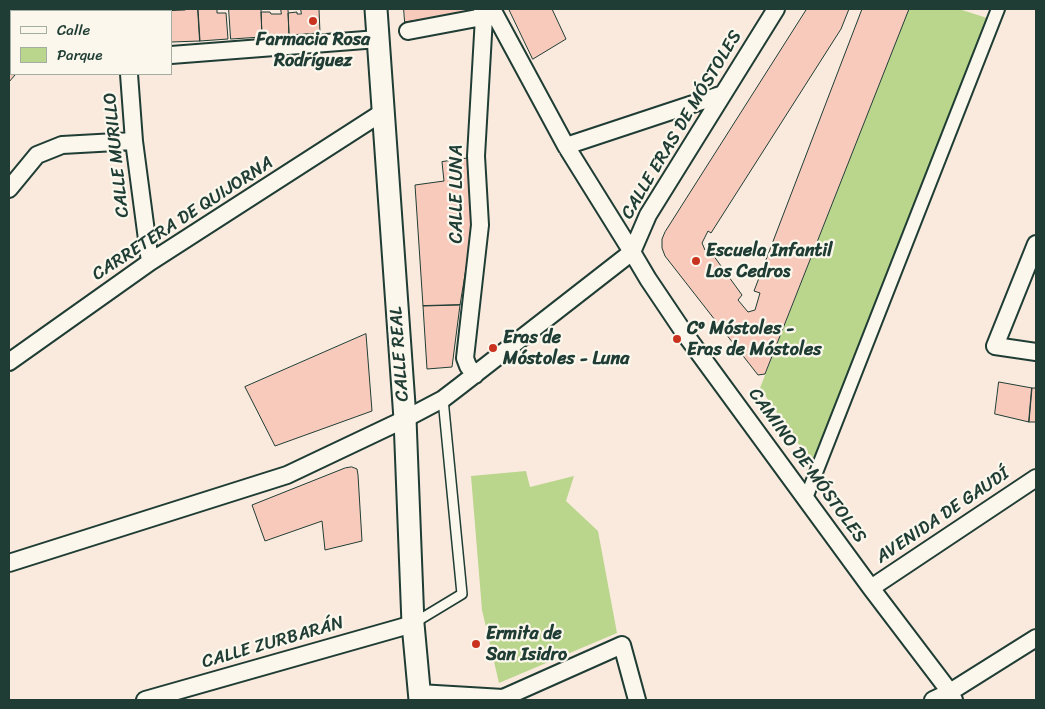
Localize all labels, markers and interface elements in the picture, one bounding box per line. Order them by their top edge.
legend [10,10,172,75]
marker: Farmacia Rosa Rodríguez [307,15,319,27]
text: Calle [57,17,90,43]
street label: CALLE ERAS DE MÓSTOLES [617,27,747,223]
place label: Farmacia Rosa Rodríguez [256,29,370,72]
text: Parque [57,42,102,68]
street label: CALLE MURILLO [100,91,134,219]
street label: CALLE LUNA [446,145,468,243]
street label: CARRETERA DE QUIJORNA [88,152,278,286]
place label: Escuela Infantil Los Cedros [706,240,832,282]
marker: Escuela Infantil Los Cedros [690,255,702,267]
street label: CALLE REAL [386,306,414,402]
place label: Cº Móstoles - Eras de Móstoles [687,318,822,360]
place label: Eras de Móstoles - Luna [503,327,629,369]
marker: Cº Móstoles - Eras de Móstoles [671,333,683,345]
marker: Eras de Móstoles - Luna [487,342,499,354]
street label: CAMINO DE MÓSTOLES [744,384,870,548]
street label: AVENIDA DE GAUDÍ [872,463,1014,569]
street label: CALLE ZURBARÁN [200,612,346,674]
place label: Ermita de San Isidro [486,623,567,666]
marker: Ermita de San Isidro [470,638,482,650]

